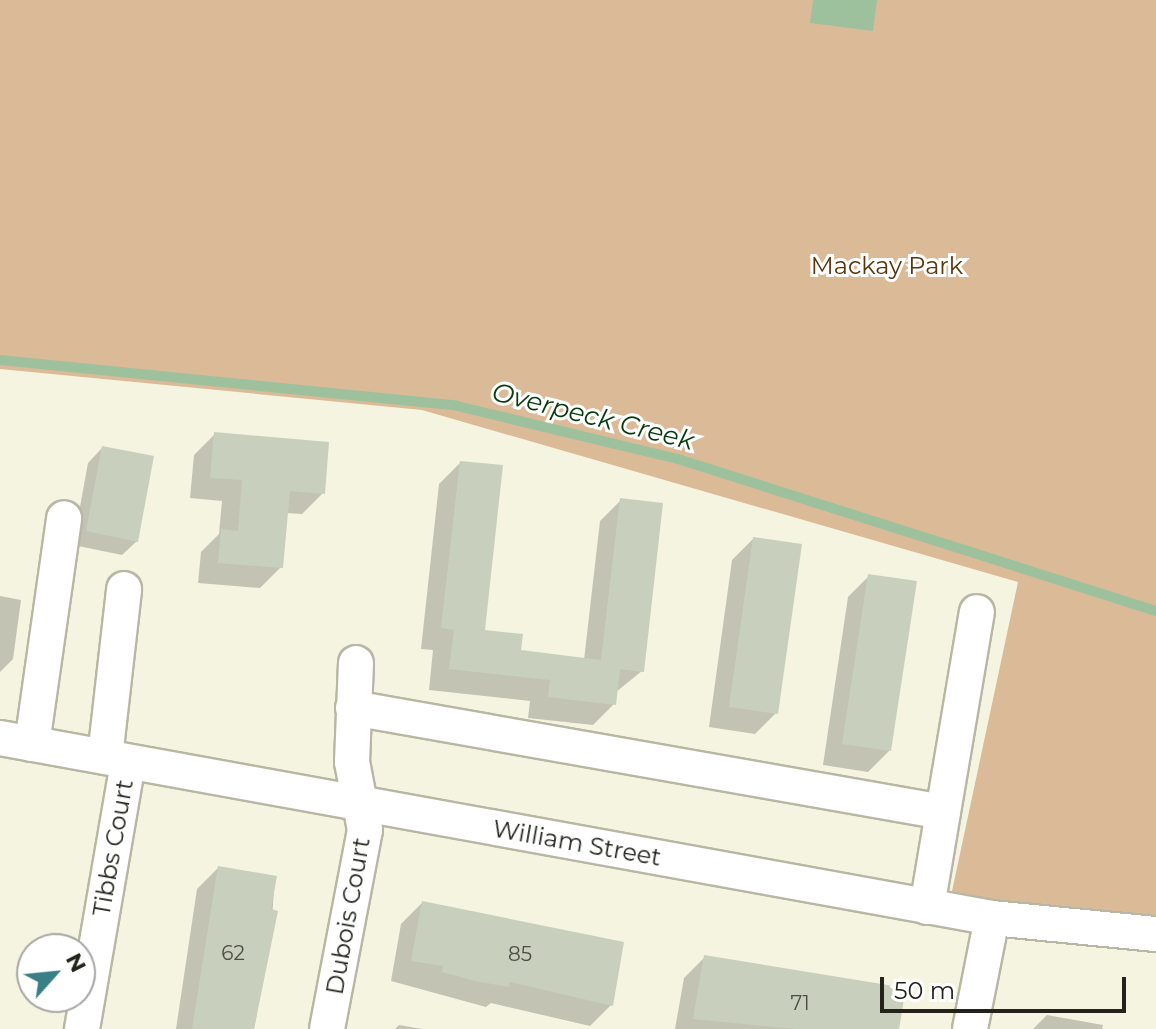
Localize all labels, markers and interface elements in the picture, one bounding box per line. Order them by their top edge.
park label: Mackay Park [811,252,963,280]
water label: Overpeck Creek [489,377,697,457]
street label: Tibbs Court [87,777,139,919]
street label: William Street [491,814,663,872]
street label: Dubois Court [320,835,376,997]
north arrow [16,933,96,1013]
house number: 62 [221,941,245,965]
house number: 85 [508,942,532,966]
text: N [60,949,92,977]
scale bar [884,961,1130,1011]
text: 50 m [894,976,955,1005]
house number: 71 [790,991,810,1015]

